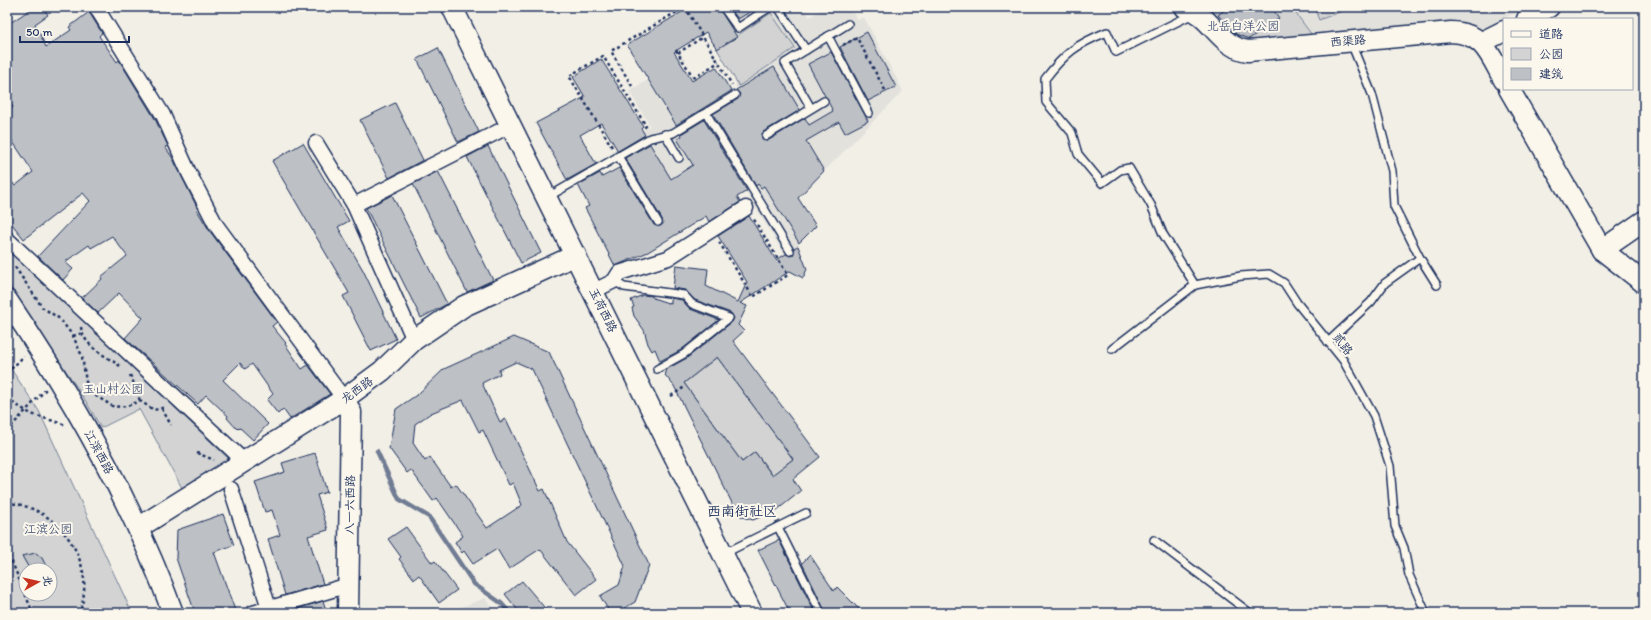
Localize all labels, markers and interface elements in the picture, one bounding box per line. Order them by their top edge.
scale bar [20,18,129,44]
legend [1503,18,1633,90]
park label: 北岳白洋公园 [1207,19,1279,33]
text: 50 m [26,25,52,39]
text: 道路 [1539,27,1563,41]
street label: 西渠路 [1329,32,1367,50]
text: 公园 [1539,47,1563,61]
text: 建筑 [1539,67,1563,81]
street label: 玉荷西路 [586,285,620,335]
street label: 贰路 [1330,330,1356,358]
street label: 龙西路 [338,374,376,406]
park label: 玉山村公园 [83,382,143,396]
street label: 江滨西路 [82,428,116,476]
street label: 八一六西路 [342,475,358,535]
district label: 西南街社区 [707,503,777,520]
park label: 江滨公园 [24,522,72,536]
north arrow [18,562,58,602]
text: 北 [40,574,55,587]

